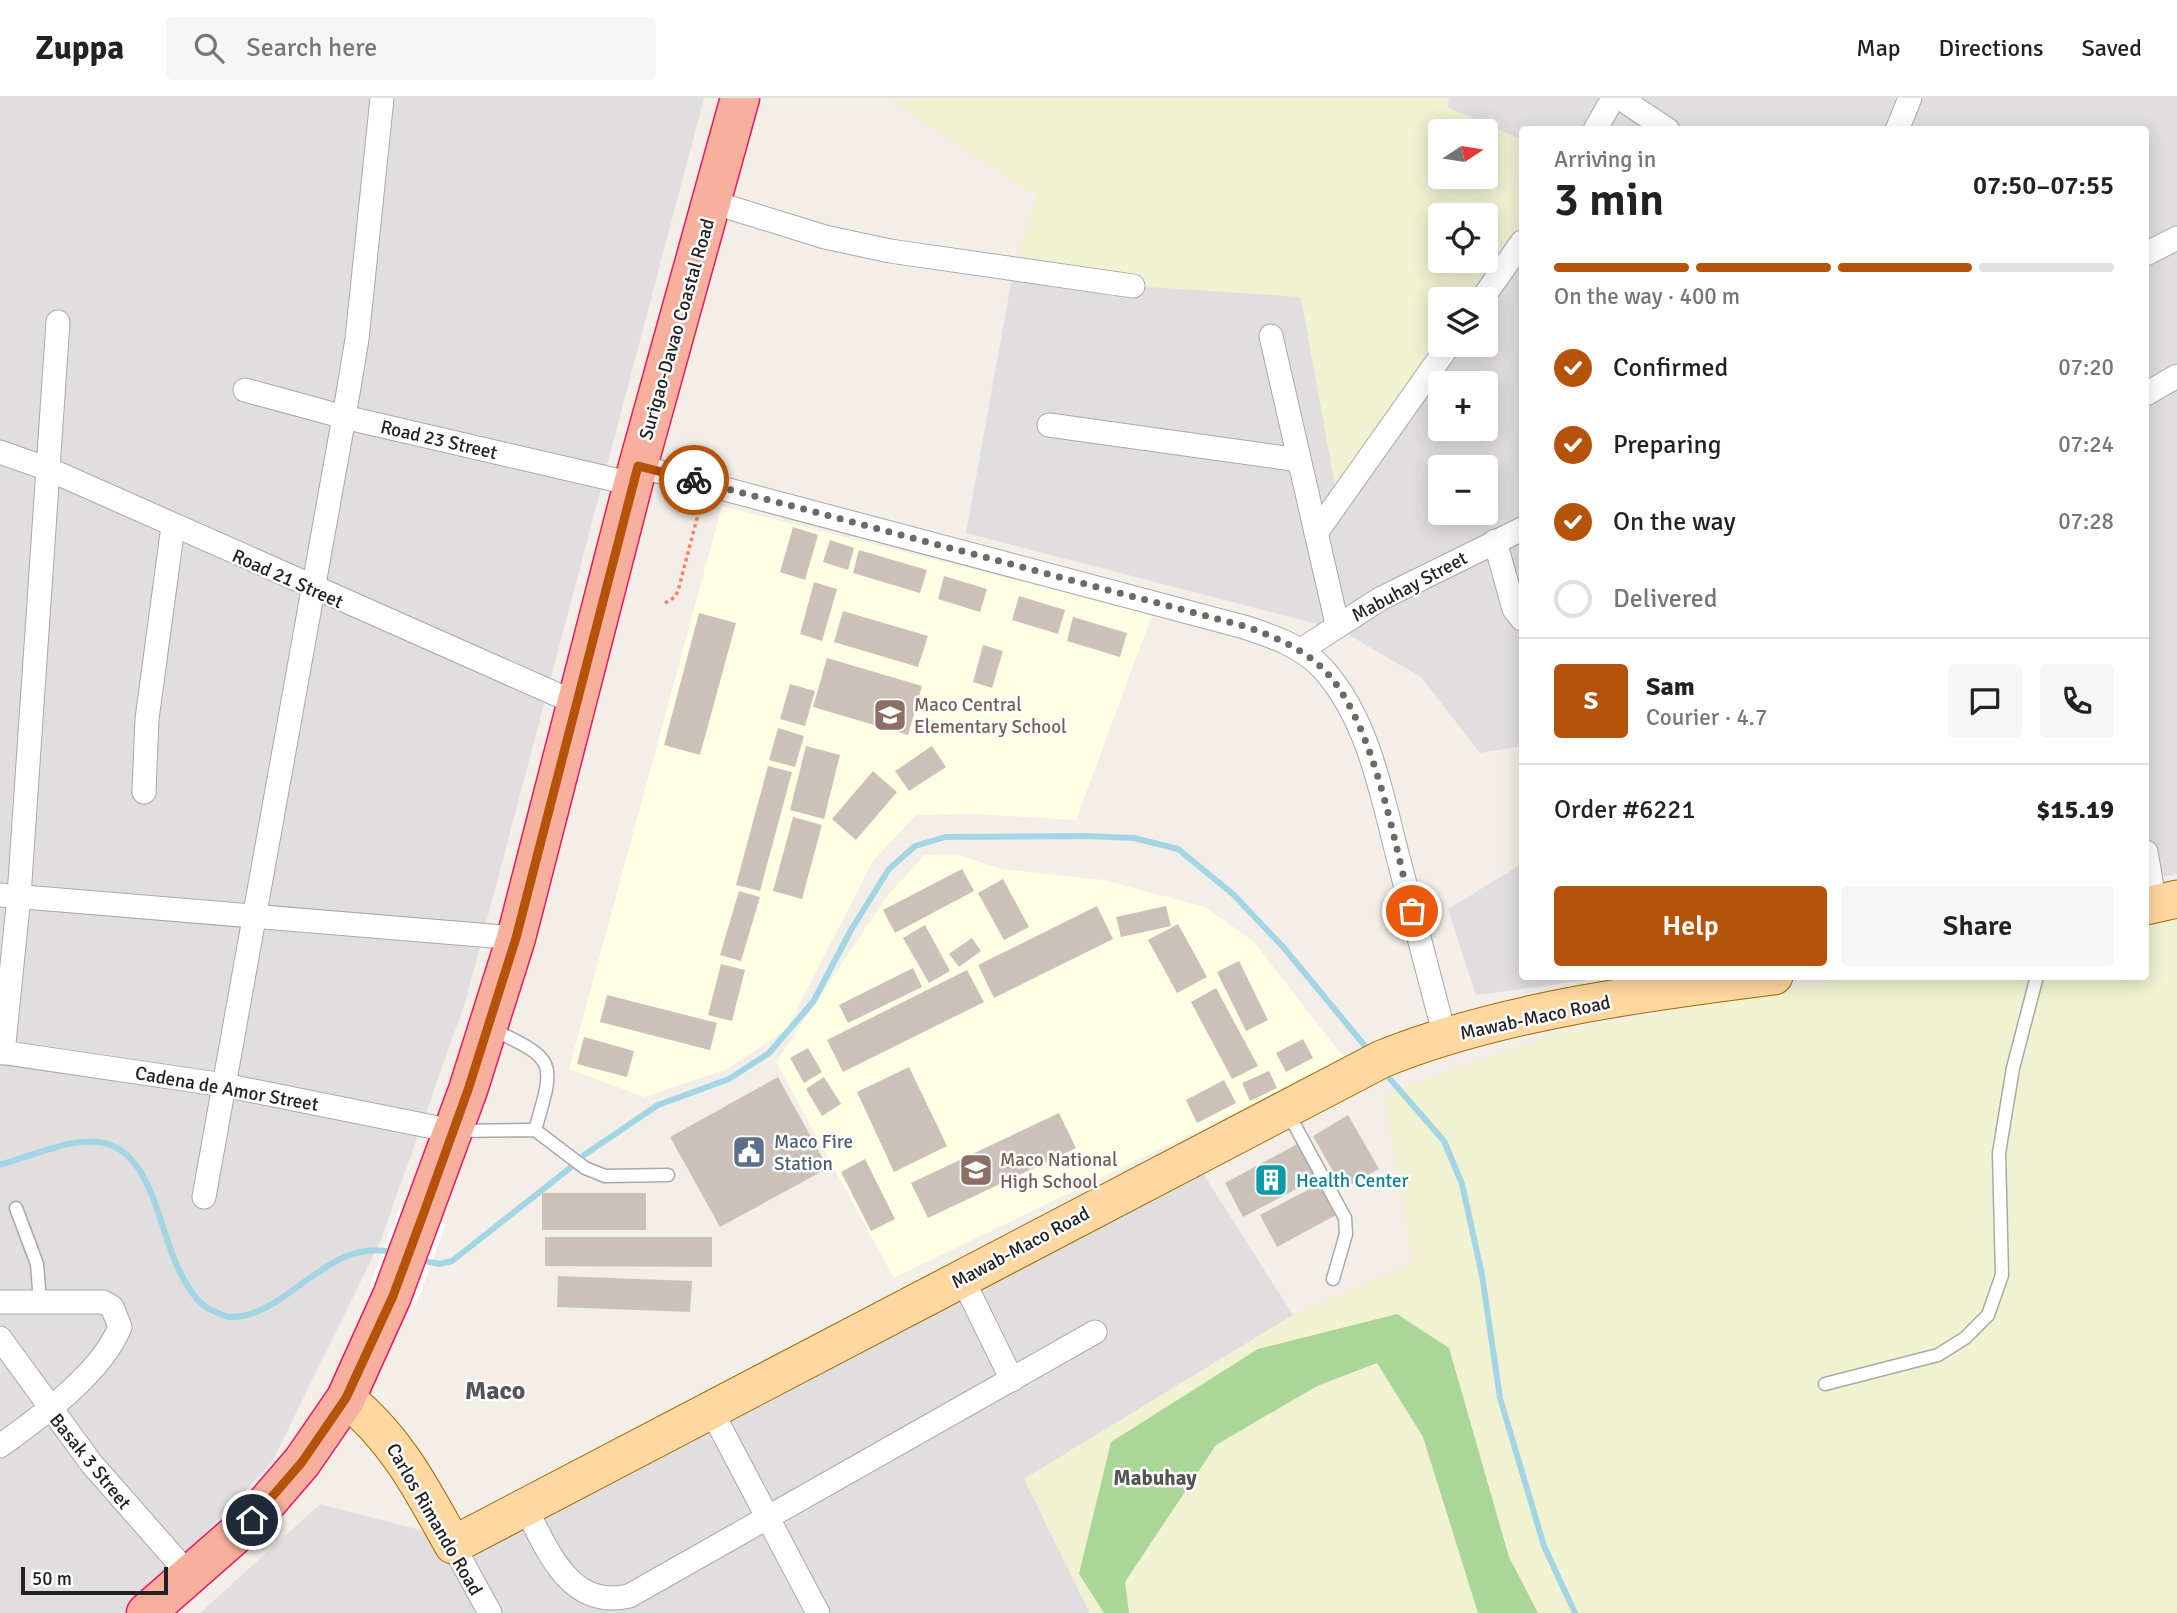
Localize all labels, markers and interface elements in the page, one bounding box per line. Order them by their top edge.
search box [166,17,656,80]
text: Zuppa [35,28,124,69]
icon: search [190,29,228,67]
text: Search here [246,32,377,64]
text: Map [1856,33,1901,63]
text: Directions [1939,33,2044,63]
text: Saved [2082,33,2142,63]
north arrow [1428,119,1498,189]
map controls [1428,119,1498,525]
text: Arriving in [1554,145,1656,174]
text: 07:50–07:55 [1973,170,2114,202]
text: 3 min [1554,172,1664,228]
button: locate [1428,203,1498,273]
street label: Surigao-Davao Coastal Road [634,216,720,443]
text: On the way · 400 m [1554,282,1740,311]
button: layers [1428,287,1498,357]
icon: check [1554,349,1592,387]
text: Confirmed [1613,352,1728,384]
text: 07:20 [2058,353,2114,382]
button: + [1428,371,1498,441]
street label: Road 23 Street [378,415,500,465]
icon: check [1554,426,1592,464]
text: Preparing [1613,429,1721,461]
text: 07:24 [2058,430,2114,459]
courier [659,445,729,515]
button: − [1428,455,1498,525]
icon: bike [675,461,713,499]
icon: check [1554,503,1592,541]
text: On the way [1613,506,1736,538]
text: 07:28 [2058,507,2114,536]
street label: Road 21 Street [228,544,347,614]
street label: Mabuhay Street [1347,546,1472,627]
text: Delivered [1613,583,1718,615]
button: chat [1948,664,2022,738]
button: phone [2040,664,2114,738]
text: Sam [1646,671,1695,703]
text: S [1584,685,1598,717]
place label: Maco Central Elementary School [914,693,1067,739]
school or university icon: Maco Central Elementary School [871,696,909,734]
text: Courier · 4.7 [1646,703,1767,732]
text: Order #6221 [1554,794,1695,826]
text: $15.19 [2036,794,2114,826]
pin [1382,881,1442,941]
button: Help [1554,886,1827,966]
button: Share [1841,886,2114,966]
icon: bag [1393,892,1431,930]
street label: Mawab-Maco Road [1458,990,1613,1046]
street label: Cadena de Amor Street [133,1061,321,1117]
place label: Maco Fire Station [774,1130,853,1176]
public building icon: Maco Fire Station [730,1133,768,1171]
place label: Maco National High School [1000,1148,1118,1194]
school or university icon: Maco National High School [957,1151,995,1189]
building icon: Health Center [1252,1161,1290,1199]
place label: Health Center [1296,1169,1409,1193]
street label: Mawab-Maco Road [947,1201,1094,1294]
district label: Maco [465,1375,525,1407]
street label: Basak 3 Street [44,1409,136,1515]
street label: Carlos Rimando Road [381,1439,488,1600]
district label: Mabuhay [1113,1465,1197,1491]
pin [222,1490,282,1550]
icon: home [233,1501,271,1539]
scale bar [21,1564,168,1596]
text: 50 m [32,1567,72,1591]

